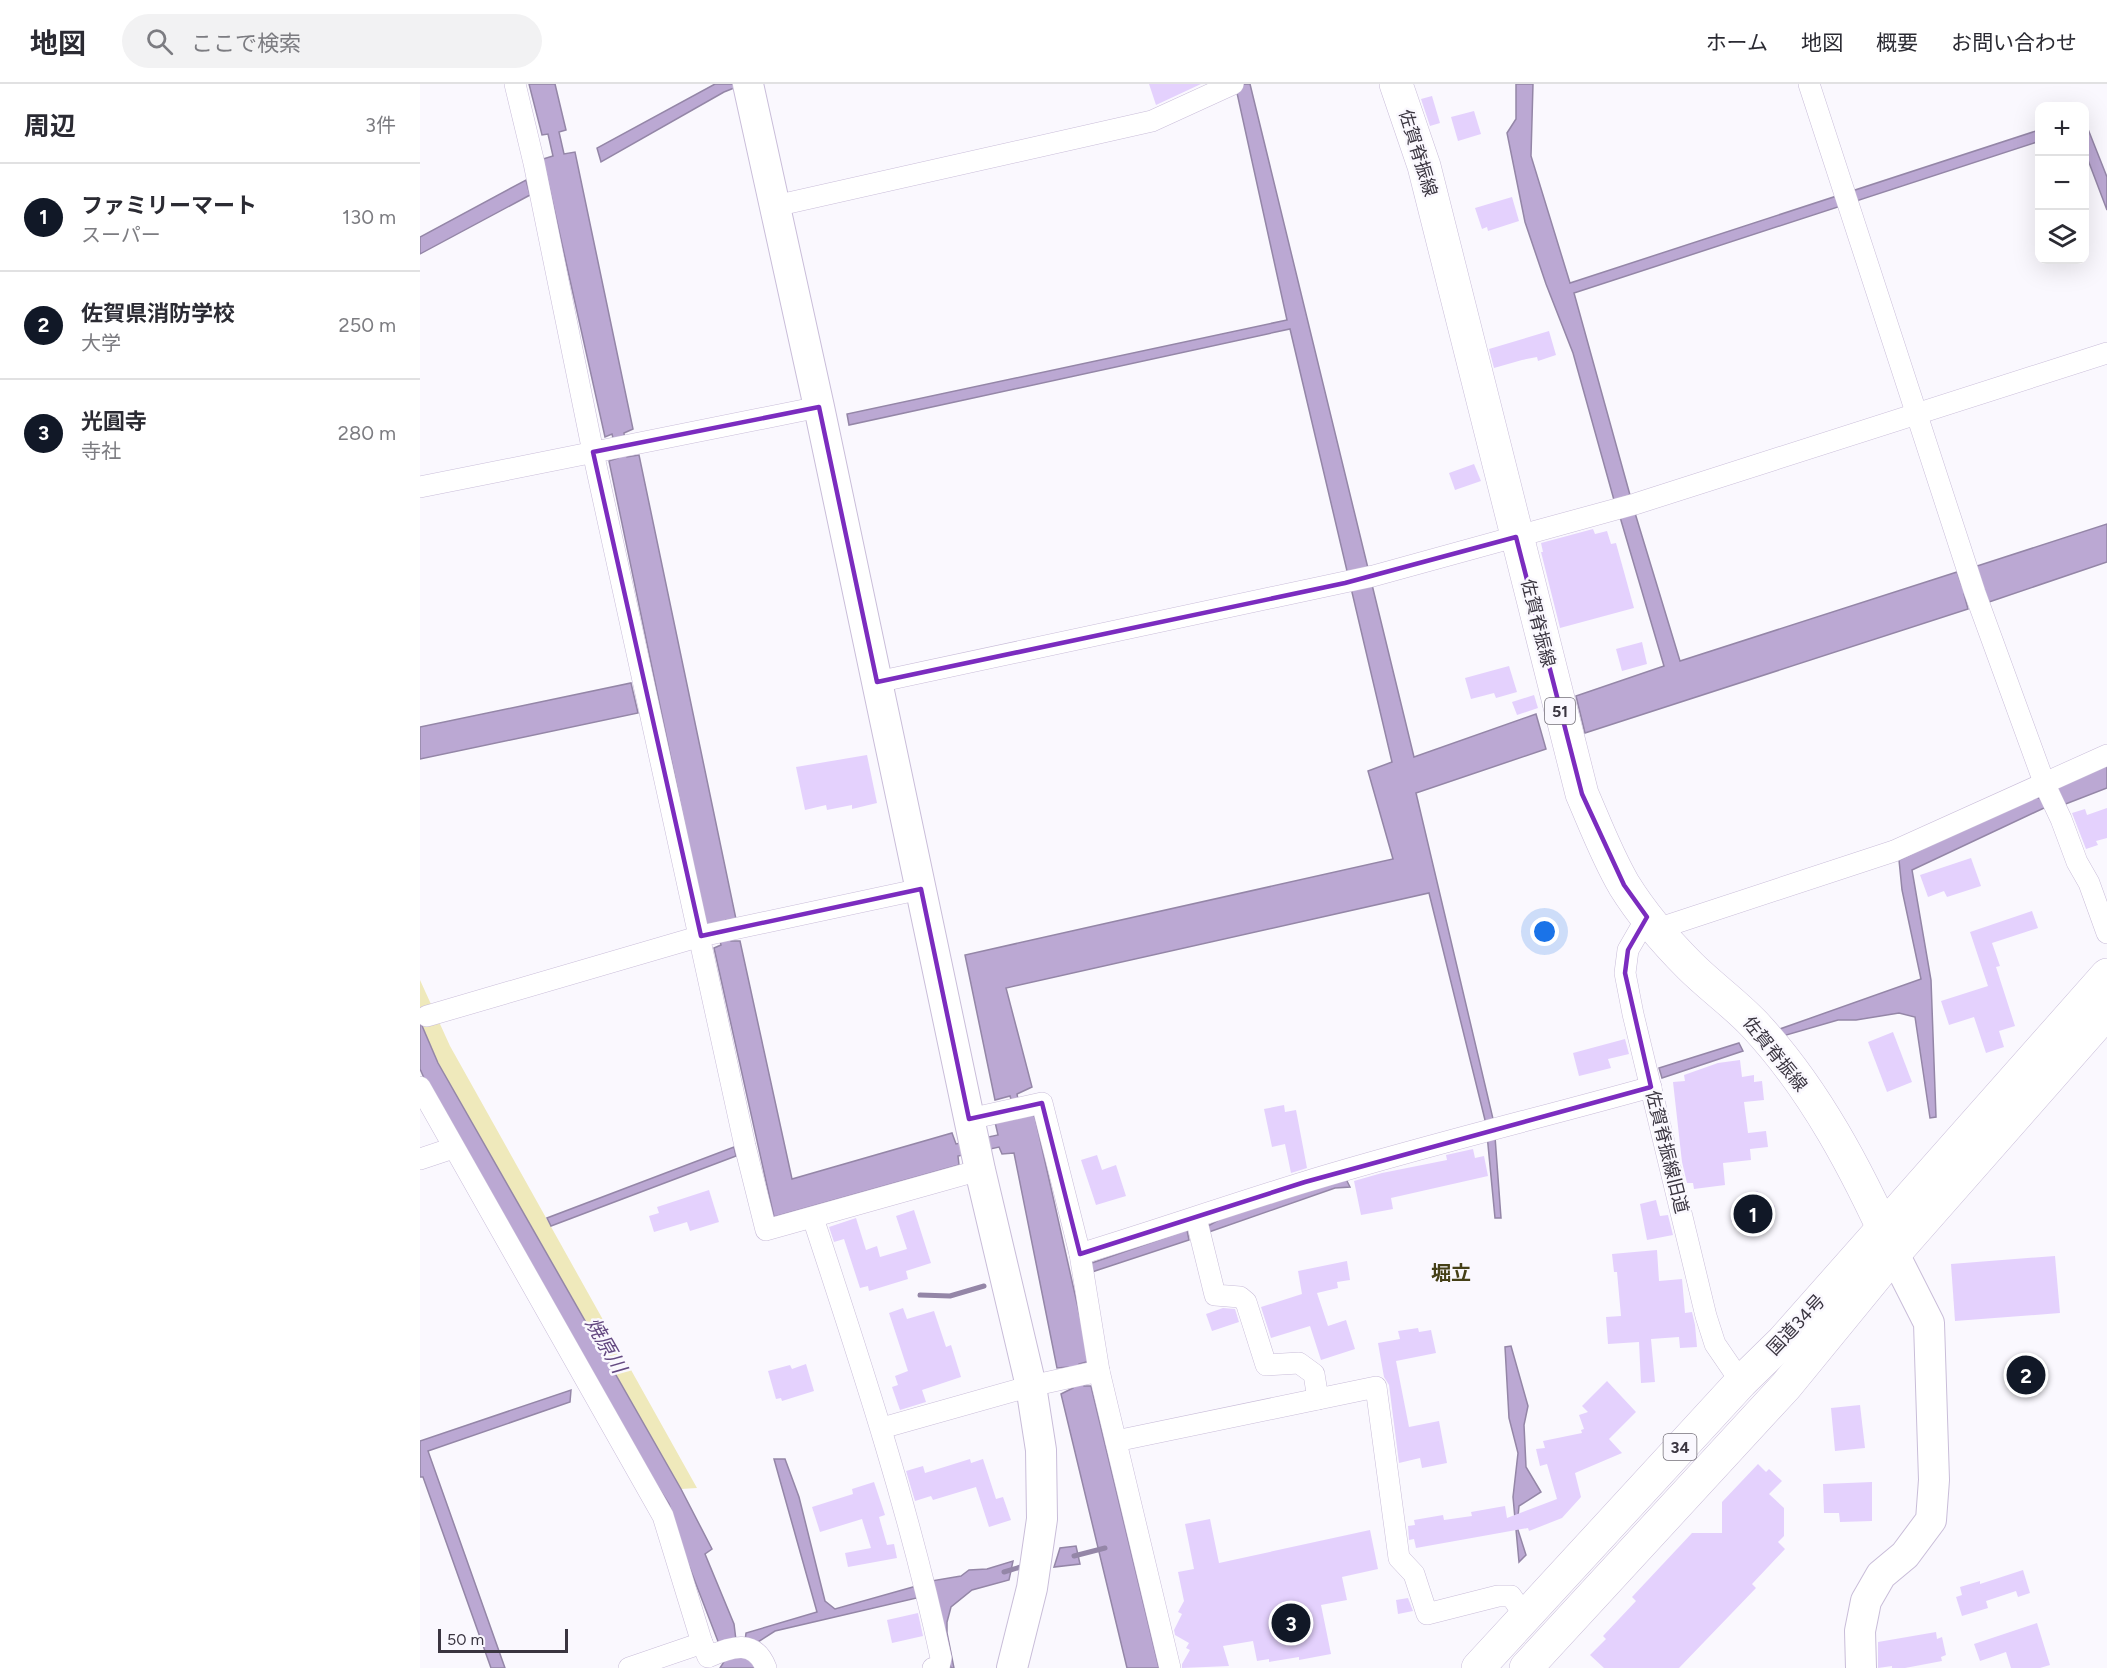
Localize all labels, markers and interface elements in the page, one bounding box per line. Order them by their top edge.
search box [122,14,542,68]
icon: search [143,25,176,58]
text: 地図 [30,26,86,60]
text: ここで検索 [191,30,301,57]
text: ホーム [1706,30,1768,55]
text: 地図 [1801,30,1843,55]
text: 概要 [1876,30,1918,55]
text: お問い合わせ [1951,30,2077,55]
map controls [2035,102,2089,264]
button: + [2035,102,2089,156]
street label: 佐賀脊振線 [1394,107,1442,199]
text: 周辺 [24,110,76,142]
text: 3件 [365,113,396,137]
button: − [2035,156,2089,210]
text: ファミリーマート [81,192,257,219]
text: 1 [39,205,48,229]
text: 130 m [342,205,396,229]
button: layers [2035,210,2089,264]
text: スーパー [81,223,161,247]
text: 佐賀県消防学校 [81,300,235,327]
text: 2 [38,313,49,337]
text: 250 m [339,313,396,337]
text: 大学 [81,331,121,355]
text: 光圓寺 [81,408,147,435]
text: 3 [38,421,49,445]
text: 280 m [338,421,396,445]
text: 寺社 [81,439,121,463]
street label: 佐賀脊振線 [1516,577,1560,669]
road number: 51 [1545,698,1575,724]
your location [1530,917,1559,946]
street label: 佐賀脊振線 [1738,1012,1812,1096]
street label: 佐賀脊振線旧道 [1641,1088,1693,1216]
pin: 1 [1734,1192,1772,1236]
district label: 堀立 [1431,1261,1471,1285]
street label: 国道34号 [1762,1290,1830,1360]
water label: 焼原川 [581,1313,632,1379]
pin: 2 [2006,1352,2046,1398]
road number: 34 [1664,1434,1696,1460]
pin: 3 [1272,1600,1310,1646]
scale bar [438,1626,568,1654]
text: 50 m [447,1630,484,1649]

